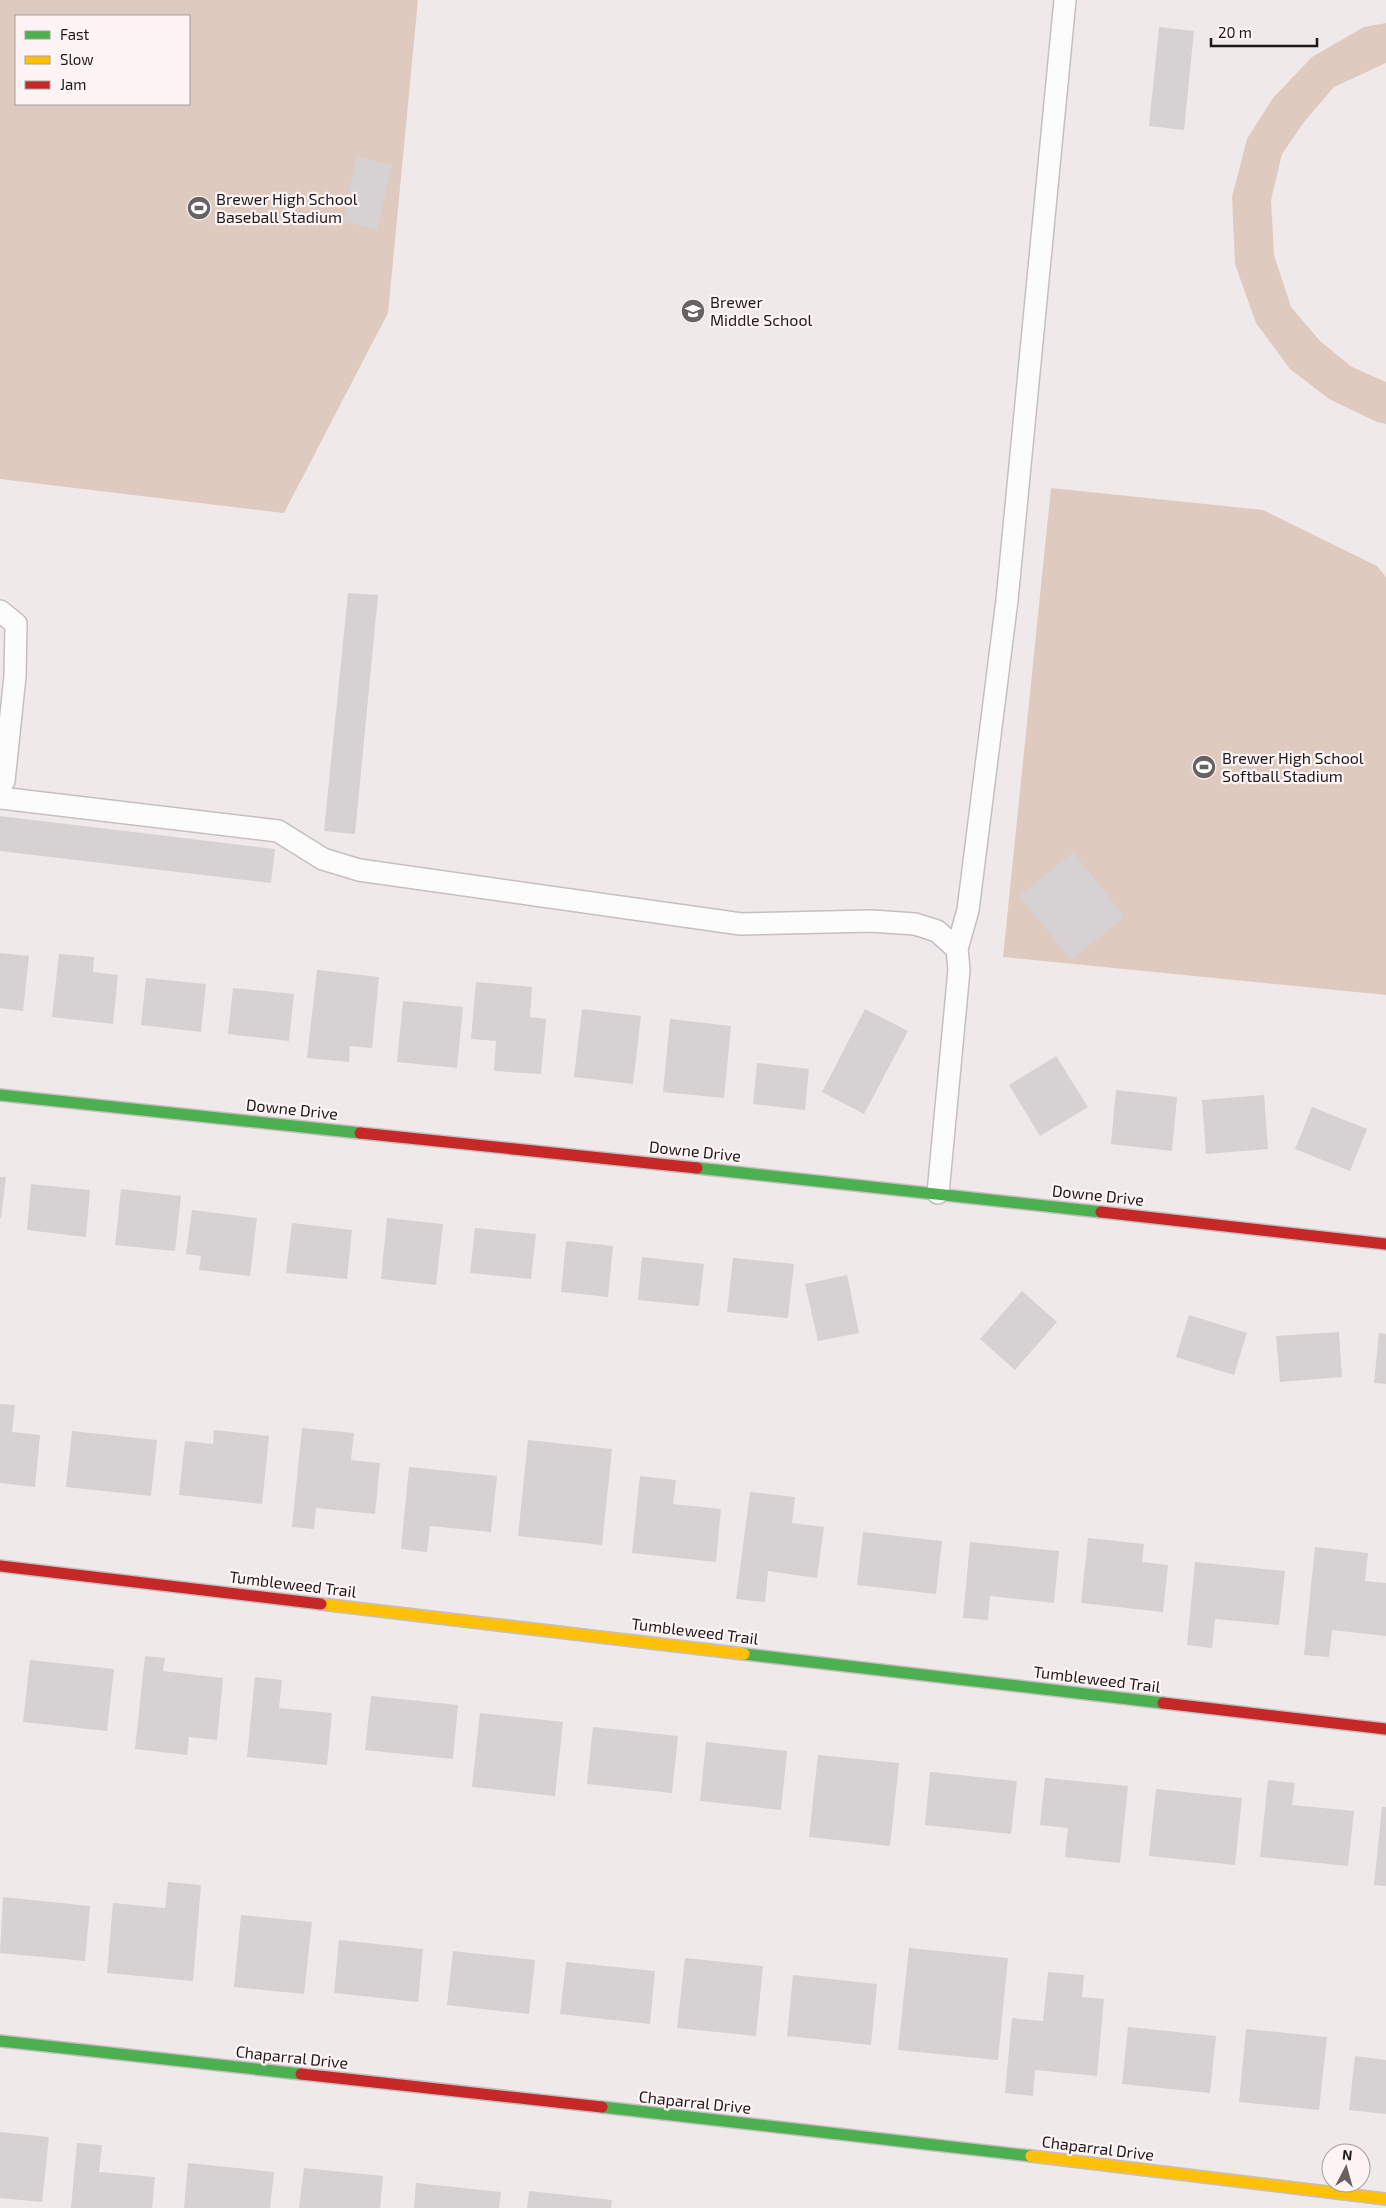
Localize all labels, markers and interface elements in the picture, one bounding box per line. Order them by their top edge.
legend [15,15,190,105]
scale bar [1211,15,1317,47]
text: 20 m [1218,23,1252,41]
text: Fast [60,25,90,43]
text: Slow [60,50,94,68]
text: Jam [60,75,86,93]
place label: Brewer High School Baseball Stadium [216,189,358,226]
sports icon: Brewer High School Baseball Stadium [186,195,212,221]
place label: Brewer Middle School [710,292,813,329]
school or university icon: Brewer Middle School [680,298,706,324]
place label: Brewer High School Softball Stadium [1222,748,1364,785]
sports icon: Brewer High School Softball Stadium [1191,754,1217,780]
street label: Downe Drive [245,1094,339,1123]
street label: Downe Drive [648,1136,742,1165]
street label: Downe Drive [1051,1180,1145,1209]
street label: Tumbleweed Trail [228,1566,358,1601]
street label: Tumbleweed Trail [630,1613,760,1648]
street label: Tumbleweed Trail [1032,1661,1162,1696]
street label: Chaparral Drive [235,2041,349,2072]
street label: Chaparral Drive [638,2086,752,2117]
street label: Chaparral Drive [1041,2131,1155,2164]
north arrow [1321,2143,1371,2193]
text: N [1341,2146,1353,2164]

